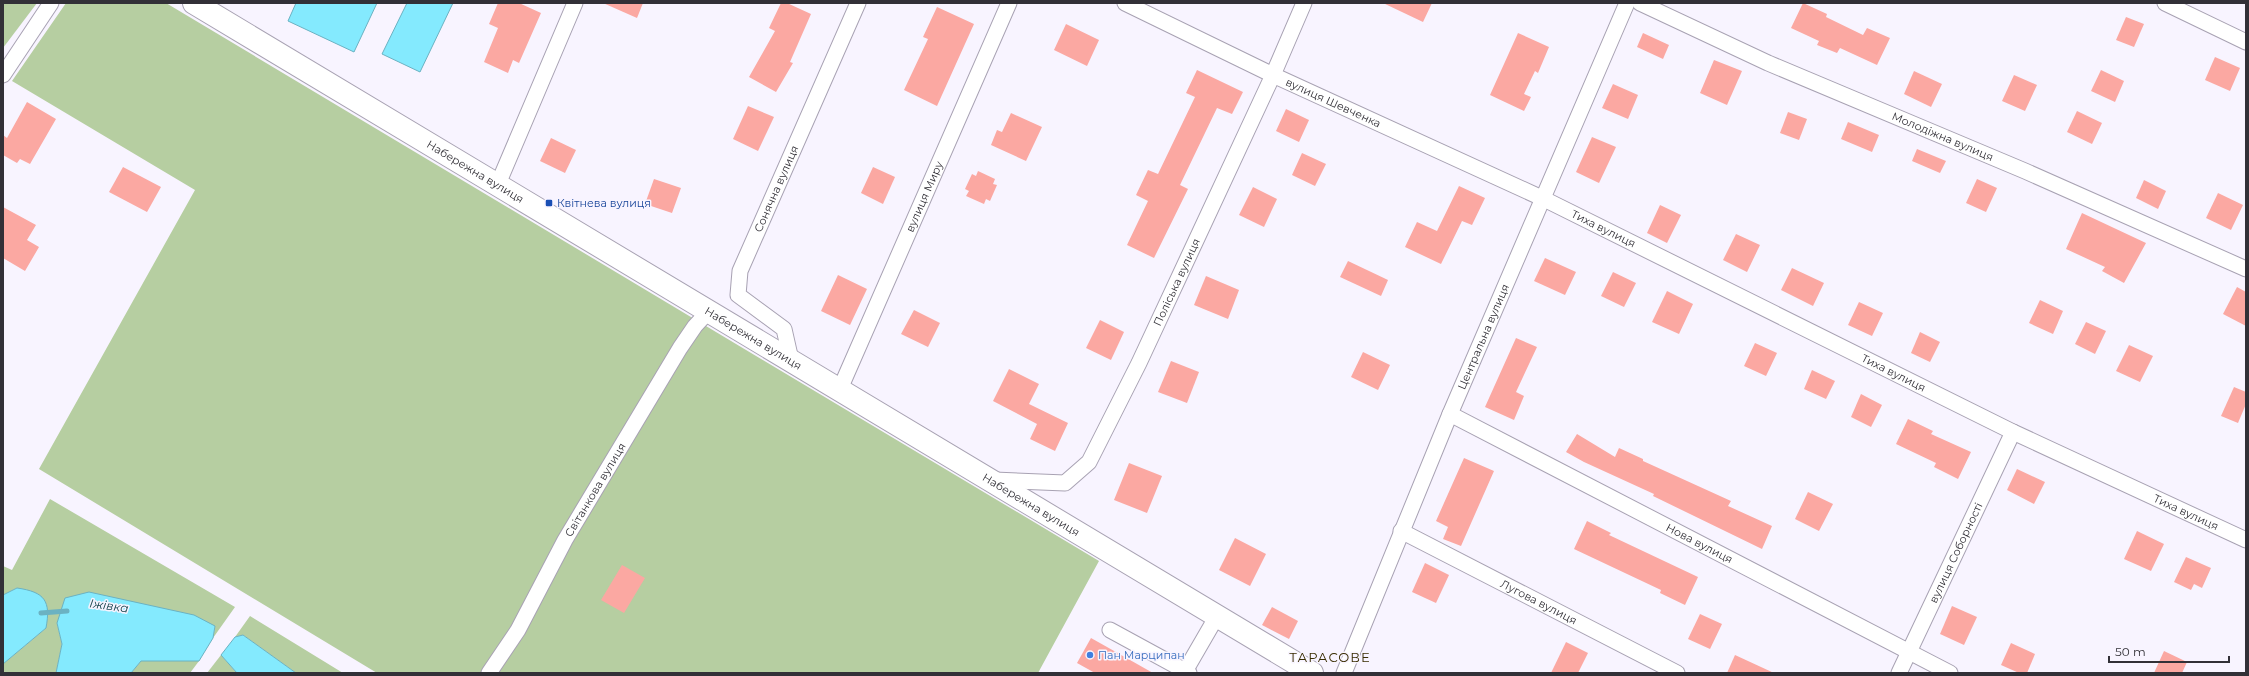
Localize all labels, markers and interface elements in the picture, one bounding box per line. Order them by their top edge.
street label: вулиця Шевченка [1284,75,1383,130]
street label: Молодіжна вулиця [1890,109,1996,164]
street label: Набережна вулиця [424,137,526,206]
street label: Сонячна вулиця [751,143,801,234]
street label: вулиця Миру [903,158,946,234]
place label: Квітнева вулиця [557,196,651,210]
marker: Квітнева вулиця [544,198,554,208]
street label: Тиха вулиця [1569,207,1638,250]
street label: Поліська вулиця [1150,236,1203,328]
street label: Центральна вулиця [1454,282,1512,392]
street label: Набережна вулиця [702,304,804,373]
street label: Тиха вулиця [1859,351,1928,395]
street label: Світанкова вулиця [562,440,629,539]
street label: Набережна вулиця [980,470,1082,539]
street label: Тиха вулиця [2151,491,2221,533]
street label: вулиця Соборності [1926,500,1986,605]
street label: Нова вулиця [1664,520,1735,566]
street label: Лугова вулиця [1498,576,1579,627]
water label: Іжівка [89,595,129,616]
scale bar [2109,638,2229,664]
text: 50 m [2115,644,2146,659]
place label: Пан Марципан [1098,648,1185,662]
district label: ТАРАСОВЕ [1289,649,1371,665]
marker: Пан Марципан [1085,650,1095,660]

